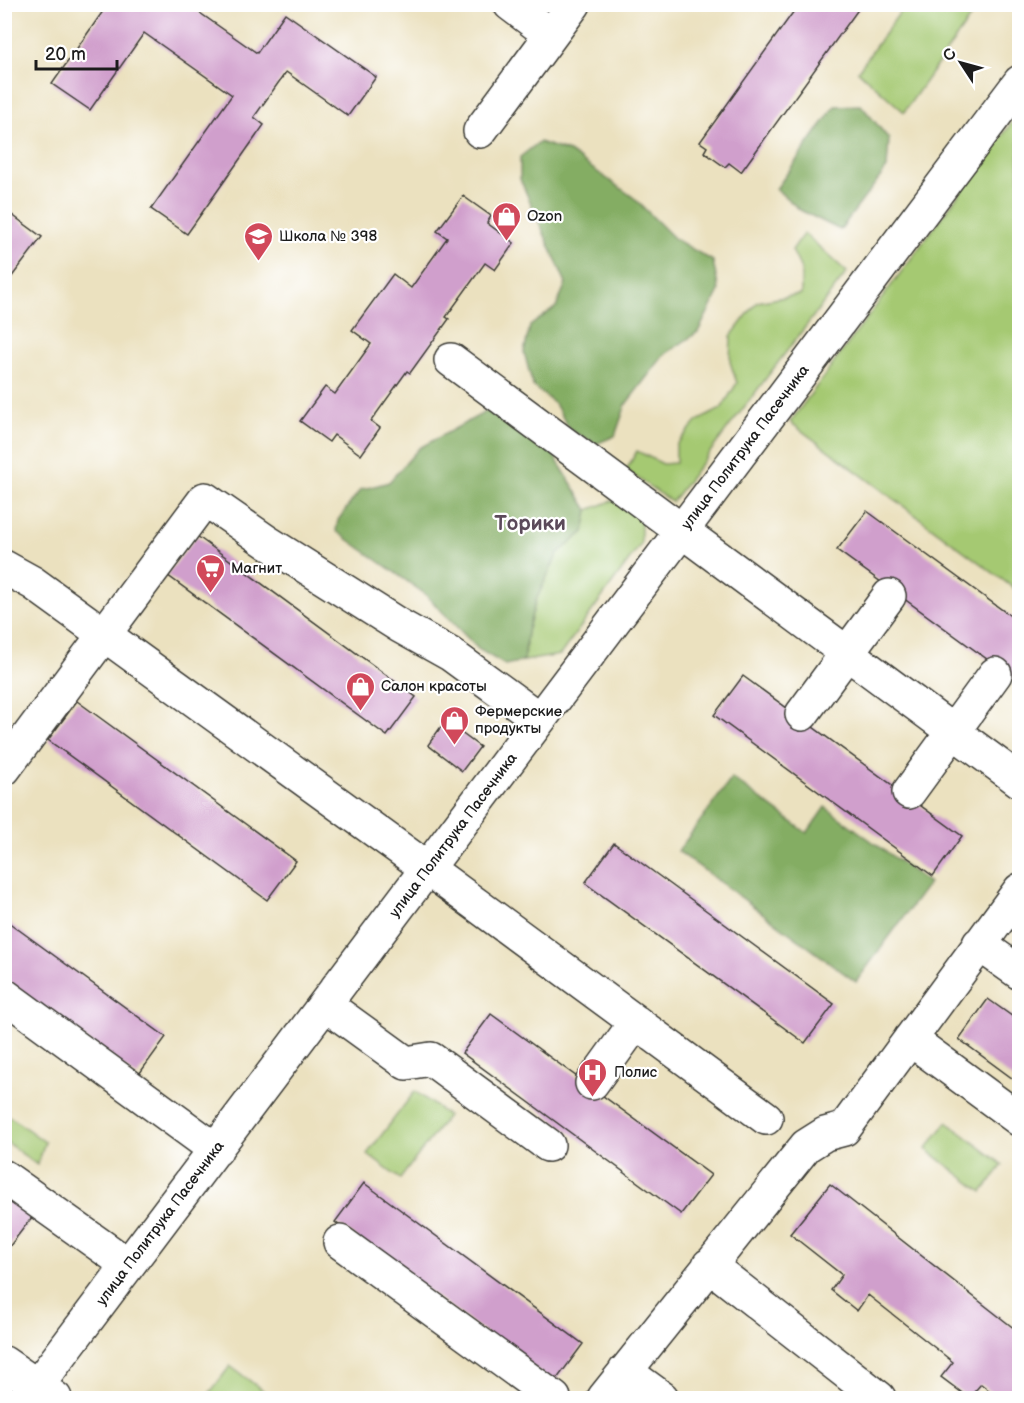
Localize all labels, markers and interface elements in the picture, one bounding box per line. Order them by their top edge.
scale bar [36,33,117,71]
north arrow [931,33,991,93]
text: 20 m [45,44,86,65]
text: С [939,45,961,65]
shop icon: Ozon [490,200,522,242]
place label: Ozon [527,207,562,226]
school or university icon: Школа № 398 [242,220,274,262]
place label: Школа № 398 [279,227,377,246]
street label: улица Политрука Пасечника [677,361,814,533]
district label: Торики [494,511,566,536]
supermarket icon: Магнит [194,552,226,594]
place label: Магнит [231,559,282,578]
shop icon: Салон красоты [344,670,376,712]
place label: Салон красоты [381,677,487,696]
place label: Фермерские продукты [475,702,562,738]
shop icon: Фермерские продукты [438,704,470,746]
street label: улица Политрука Пасечника [385,749,522,921]
hospital icon: Полис [577,1056,609,1098]
place label: Полис [614,1063,658,1082]
street label: улица Политрука Пасечника [92,1137,229,1309]

